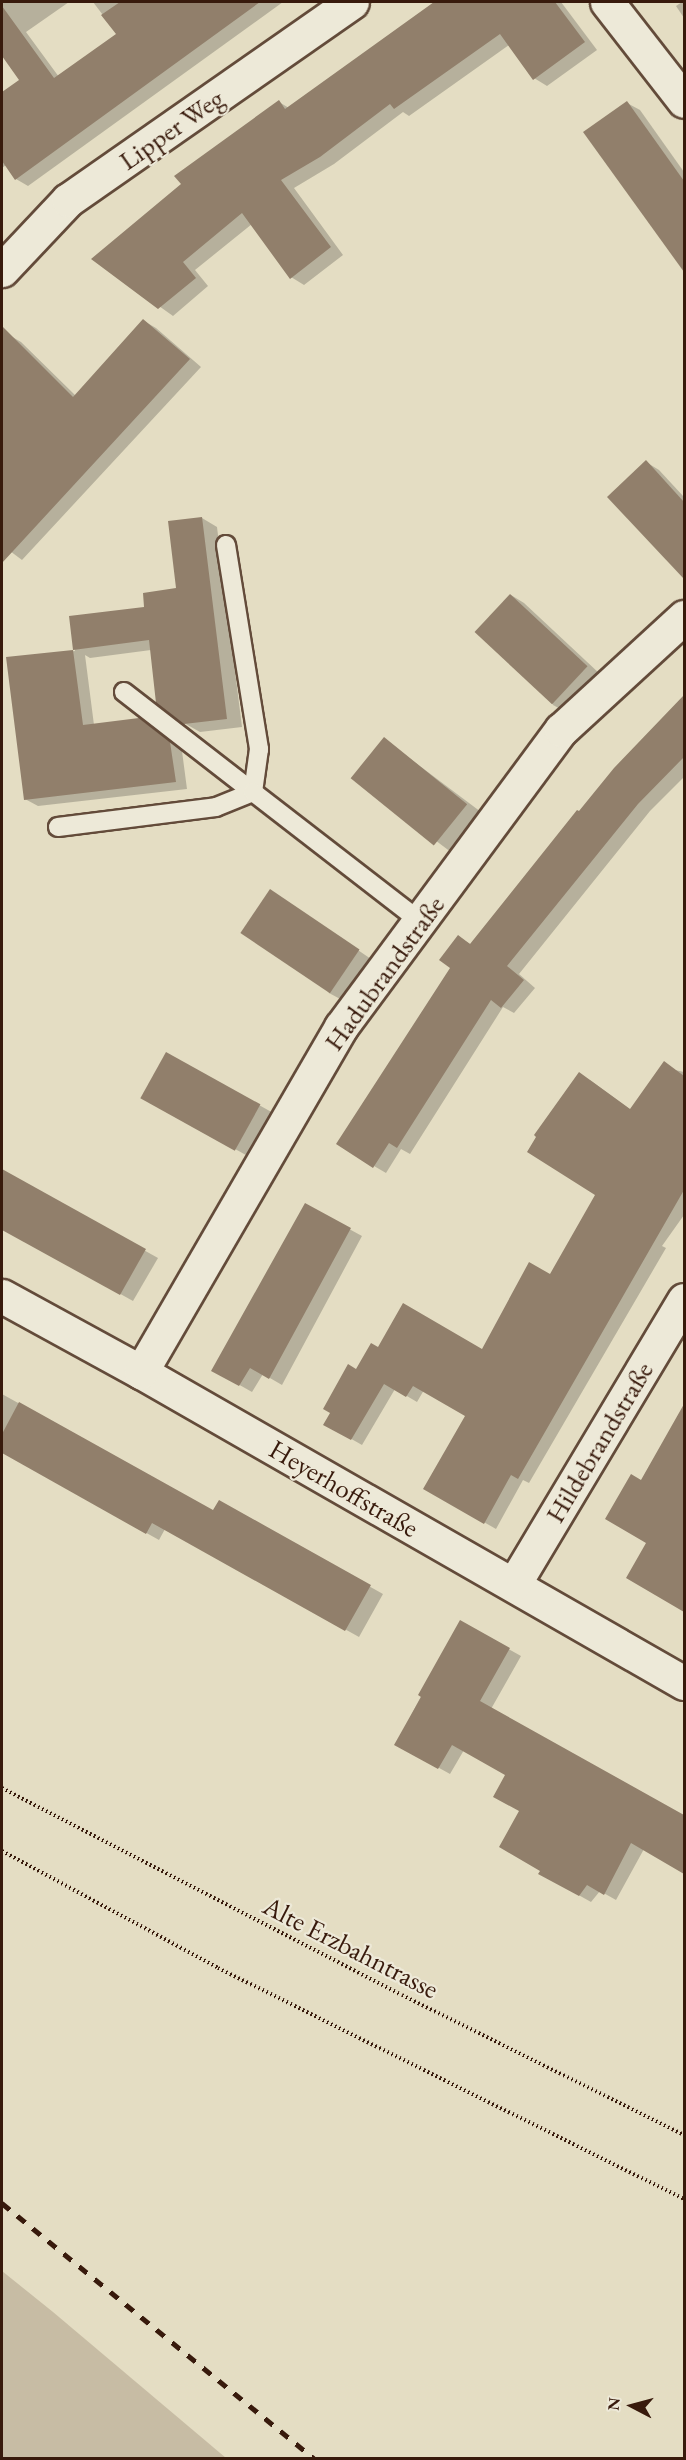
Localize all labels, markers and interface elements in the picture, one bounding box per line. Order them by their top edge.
street label: Lipper Weg [113,81,229,177]
street label: Hadubrandstraße [317,889,451,1057]
street label: Hildebrandstraße [538,1356,660,1528]
street label: Heyerhoffstraße [264,1432,424,1544]
street label: Alte Erzbahntrasse [258,1889,444,2005]
north arrow [602,2376,662,2436]
text: N [602,2397,625,2412]

